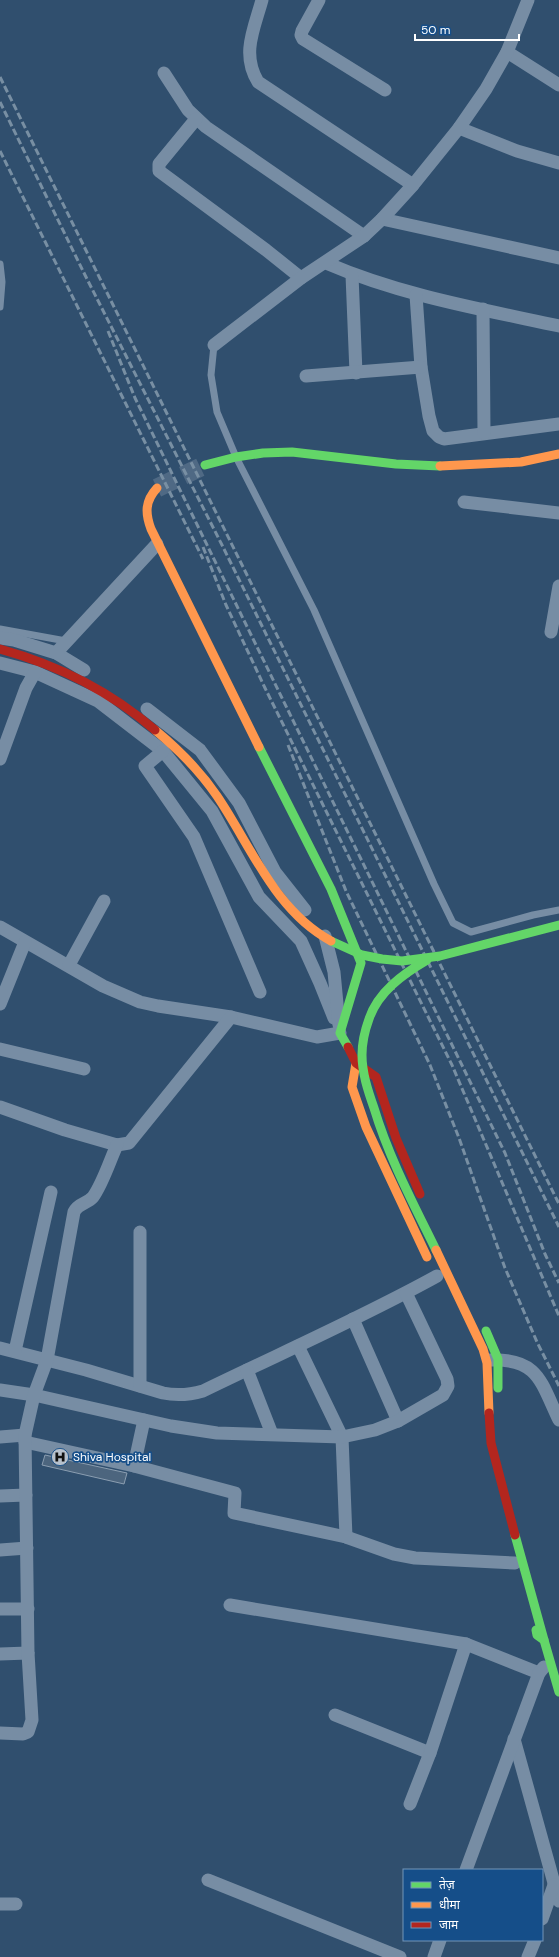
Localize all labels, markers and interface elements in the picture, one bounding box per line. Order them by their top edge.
scale bar [415,16,519,42]
text: 50 m [421,22,450,38]
hospital icon: Shiva Hospital [50,1447,70,1467]
place label: Shiva Hospital [73,1449,151,1465]
legend [403,1869,543,1941]
text: तेज़ [439,1877,456,1893]
text: धीमा [439,1897,461,1913]
text: जाम [439,1917,459,1933]

